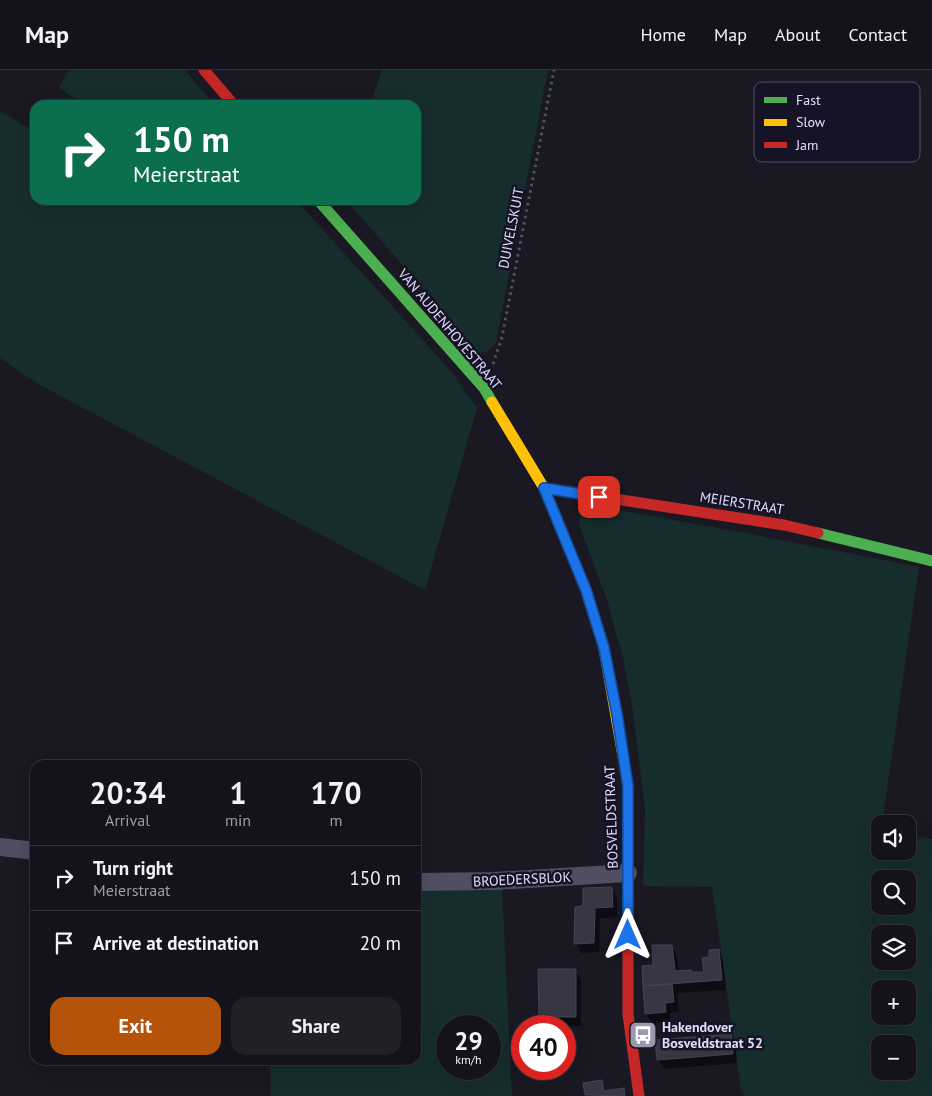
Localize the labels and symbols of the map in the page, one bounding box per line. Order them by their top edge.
legend [754,82,920,162]
text: Fast [796,91,821,109]
text: Slow [796,113,826,131]
text: Jam [795,136,818,154]
street label: DUIVELSKUIT [494,186,528,270]
street label: VAN AUDENHOVESTRAAT [394,264,506,393]
pin [578,476,620,518]
street label: MEIERSTRAAT [699,487,786,519]
street label: BOSVELDSTRAAT [600,765,622,869]
street label: BROEDERSBLOK [473,867,572,891]
position arrow [601,908,653,960]
speed limit sign: 40 [511,1015,576,1080]
place label: Hakendover Bosveldstraat 52 [662,1018,763,1052]
bus stop icon: Hakendover Bosveldstraat 52 [628,1020,658,1050]

